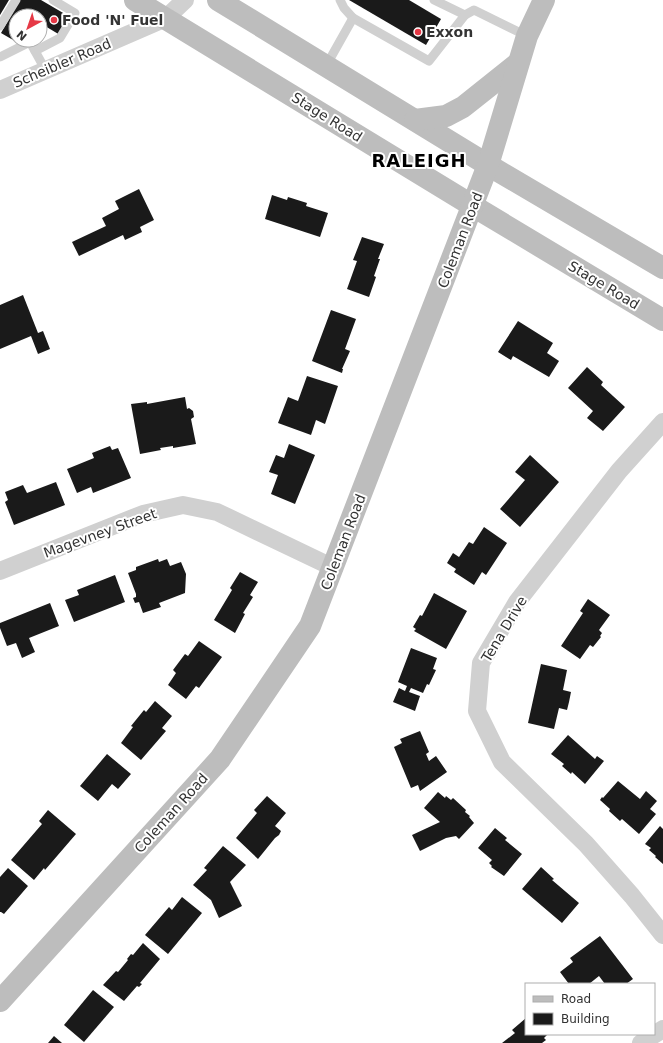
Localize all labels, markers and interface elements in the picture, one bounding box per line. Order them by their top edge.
north arrow [8,8,48,48]
place label: Food 'N' Fuel [62,12,163,28]
marker: Food 'N' Fuel [49,15,59,25]
place label: Exxon [426,24,473,40]
text: N [14,27,30,43]
marker: Exxon [413,27,423,37]
street label: Scheibler Road [11,35,113,91]
street label: Stage Road [289,89,365,145]
district label: RALEIGH [371,150,467,171]
street label: Coleman Road [434,190,486,290]
street label: Stage Road [566,258,642,312]
street label: Coleman Road [317,492,369,592]
street label: Magevney Street [41,505,159,561]
street label: Tena Drive [478,593,530,666]
street label: Coleman Road [131,770,211,856]
legend [525,983,655,1035]
text: Road [561,992,591,1006]
text: Building [561,1012,610,1026]

